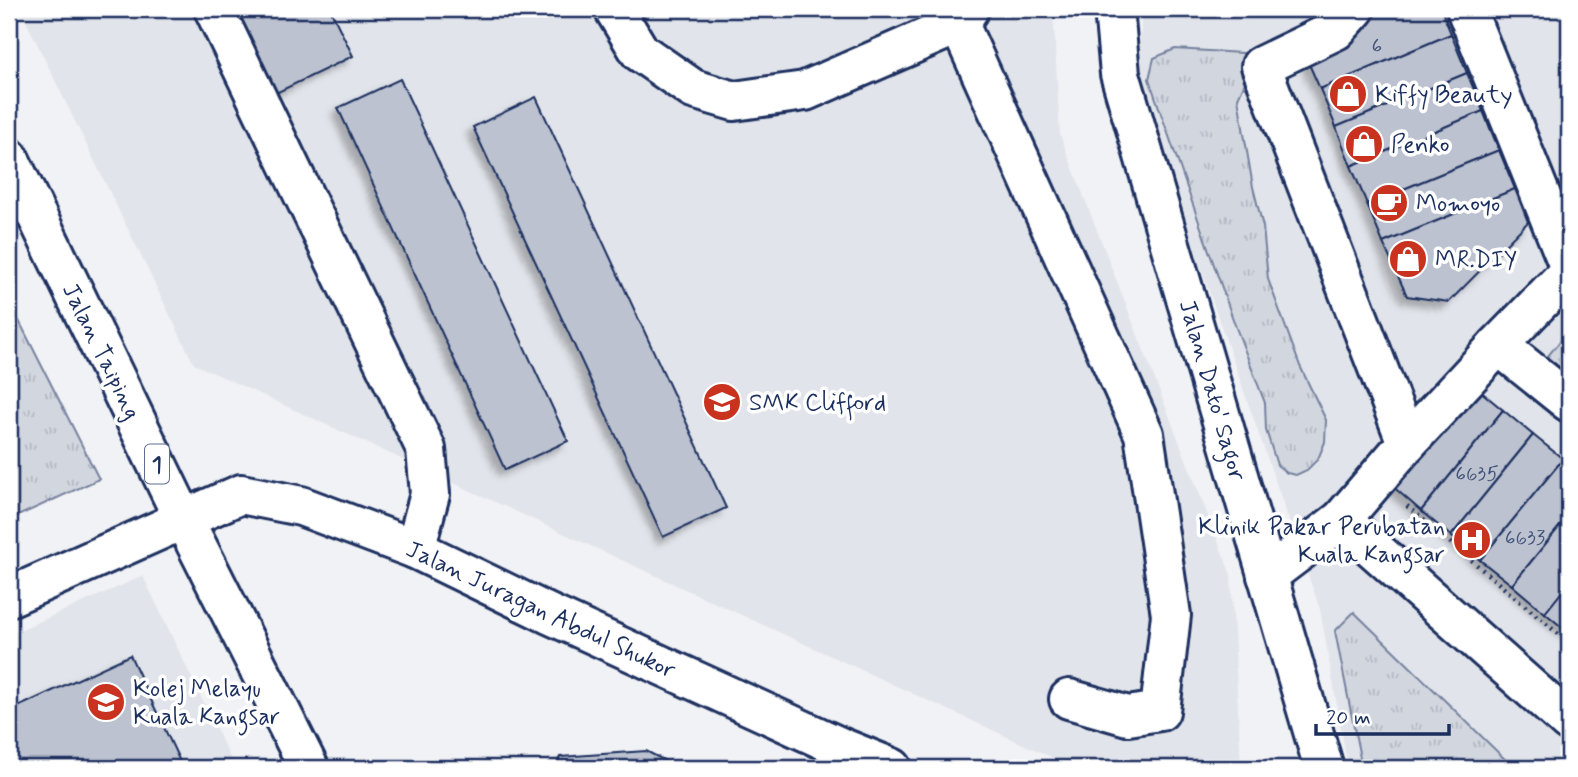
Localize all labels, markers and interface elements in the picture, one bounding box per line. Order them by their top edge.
house number: 6 [1372,32,1382,60]
shop icon: Kiffy Beauty [1327,73,1369,115]
place label: Kiffy Beauty [1375,80,1513,111]
shop icon: Penko [1343,123,1385,165]
place label: Penko [1391,130,1450,161]
cafe icon: Momoyo [1368,182,1410,224]
place label: Momoyo [1416,189,1500,220]
shop icon: MR.DIY [1387,238,1429,280]
place label: MR.DIY [1435,245,1517,276]
street label: Jalan Taiping [54,278,147,425]
street label: Jalan Dato' Sagor [1168,296,1252,486]
school or university icon: SMK Clifford [701,381,743,423]
place label: SMK Clifford [749,388,886,421]
road number: 1 [145,445,169,484]
house number: 6635 [1455,460,1499,488]
place label: Klinik Pakar Perubatan Kuala Kangsar [1198,512,1445,574]
hospital icon: Klinik Pakar Perubatan Kuala Kangsar [1451,519,1493,561]
house number: 6633 [1505,524,1546,552]
street label: Jalan Juragan Abdul Shukor [400,534,680,688]
place label: Kolej Melayu Kuala Kangsar [133,674,280,736]
school or university icon: Kolej Melayu Kuala Kangsar [85,681,127,723]
scale bar [1316,693,1448,737]
text: 20 m [1326,704,1371,732]

